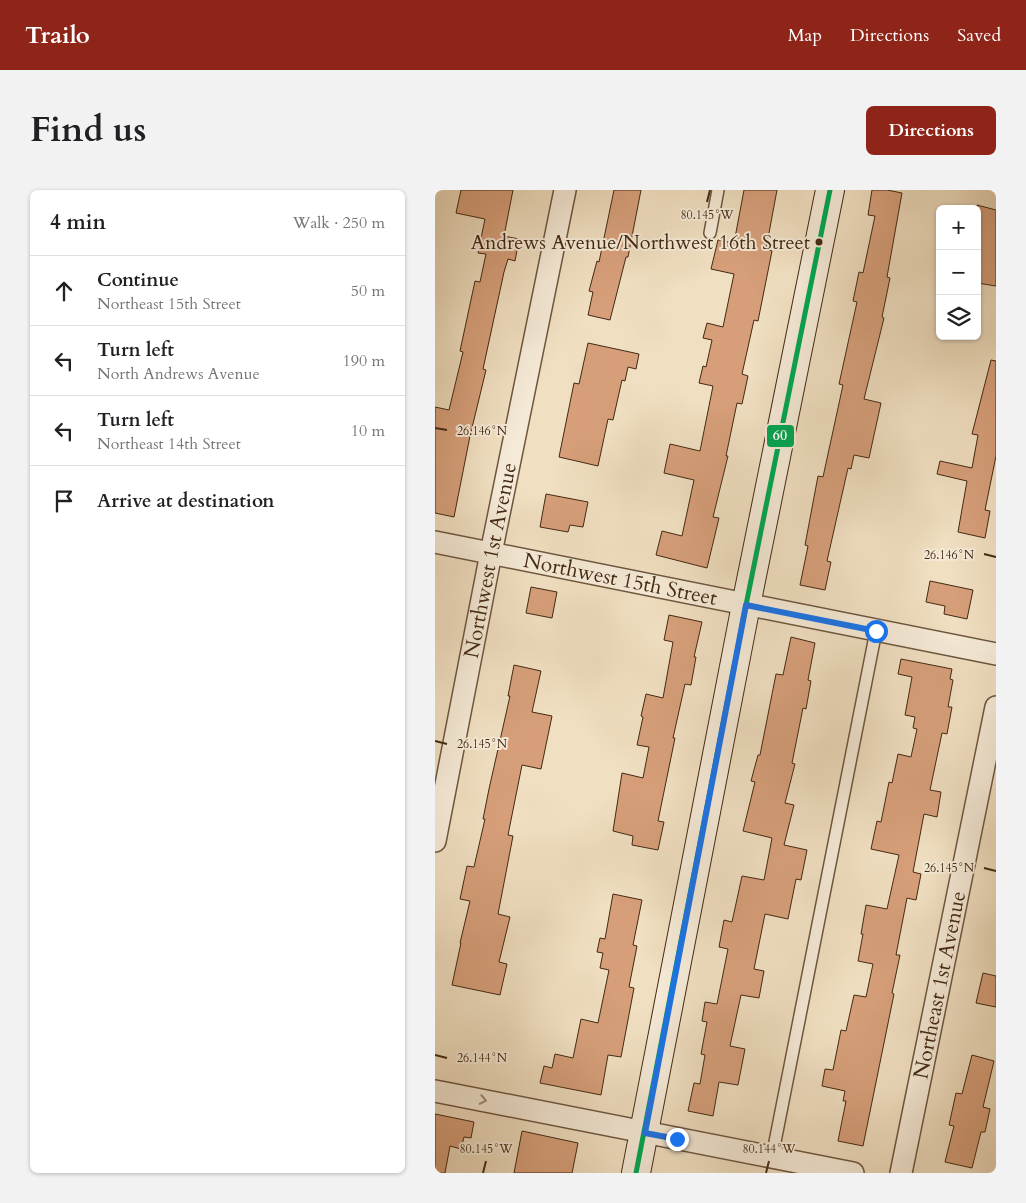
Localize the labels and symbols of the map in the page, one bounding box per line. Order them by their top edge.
text: 80.145°W [680,207,734,223]
place label: Andrews Avenue/Northwest 16th Street [471,229,811,256]
marker: Andrews Avenue/Northwest 16th Street [814,237,824,247]
text: 26.146°N [457,423,508,439]
line badge: 60 [766,424,795,448]
text: 60 [773,426,787,445]
street label: Northwest 1st Avenue [456,460,524,661]
street label: Northwest 15th Street [521,546,720,613]
text: 26.146°N [924,547,975,563]
route start [865,620,888,643]
text: 26.145°N [457,736,508,752]
text: 26.145°N [924,860,975,876]
street label: Northeast 1st Avenue [906,888,973,1081]
text: 26.144°N [457,1050,508,1066]
one-way arrow [478,1095,487,1105]
route end [666,1128,689,1151]
text: 80.145°W [459,1141,513,1157]
text: 80.144°W [742,1141,796,1157]

